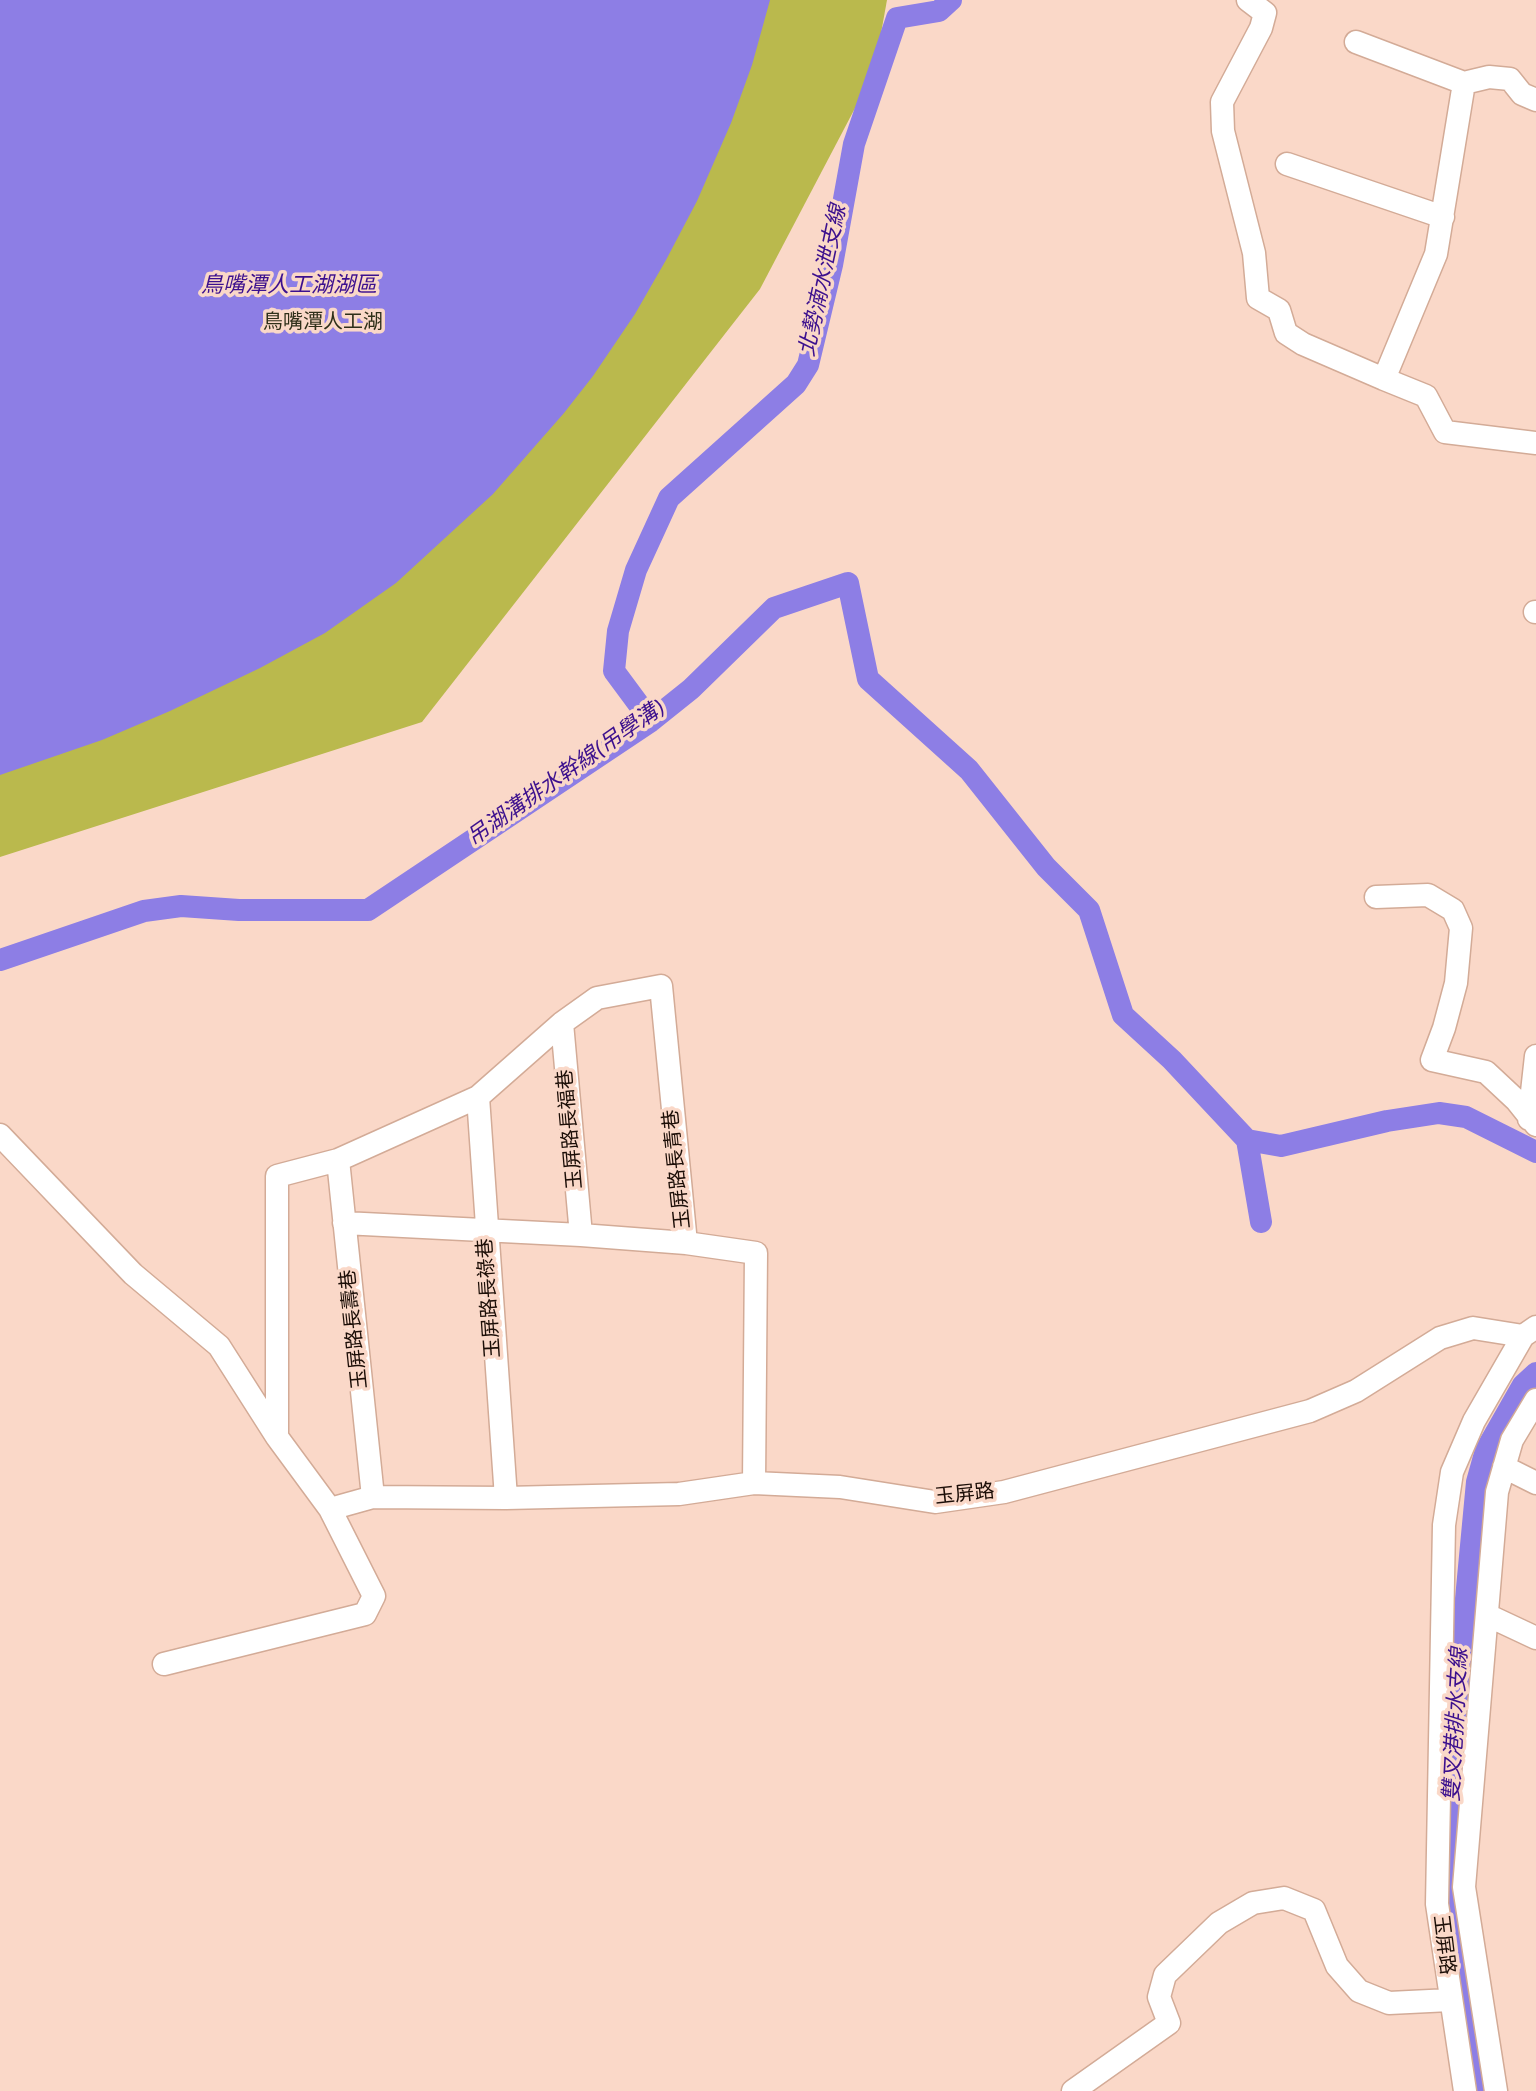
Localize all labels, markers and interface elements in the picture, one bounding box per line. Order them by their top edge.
water label: 北勢湳水泄支線 [796,203,854,359]
water label: 鳥嘴潭人工湖湖區 [201,275,377,301]
park label: 鳥嘴潭人工湖 [263,312,383,336]
water label: 吊湖溝排水幹線(吊學溝) [463,697,671,853]
street label: 玉屏路長福巷 [555,1068,589,1190]
street label: 玉屏路長青巷 [661,1108,697,1230]
street label: 玉屏路長祿巷 [475,1237,507,1359]
street label: 玉屏路長壽巷 [338,1268,374,1390]
street label: 玉屏路 [934,1481,996,1511]
water label: 雙叉港排水支線 [1441,1647,1475,1803]
street label: 玉屏路 [1426,1914,1458,1976]

